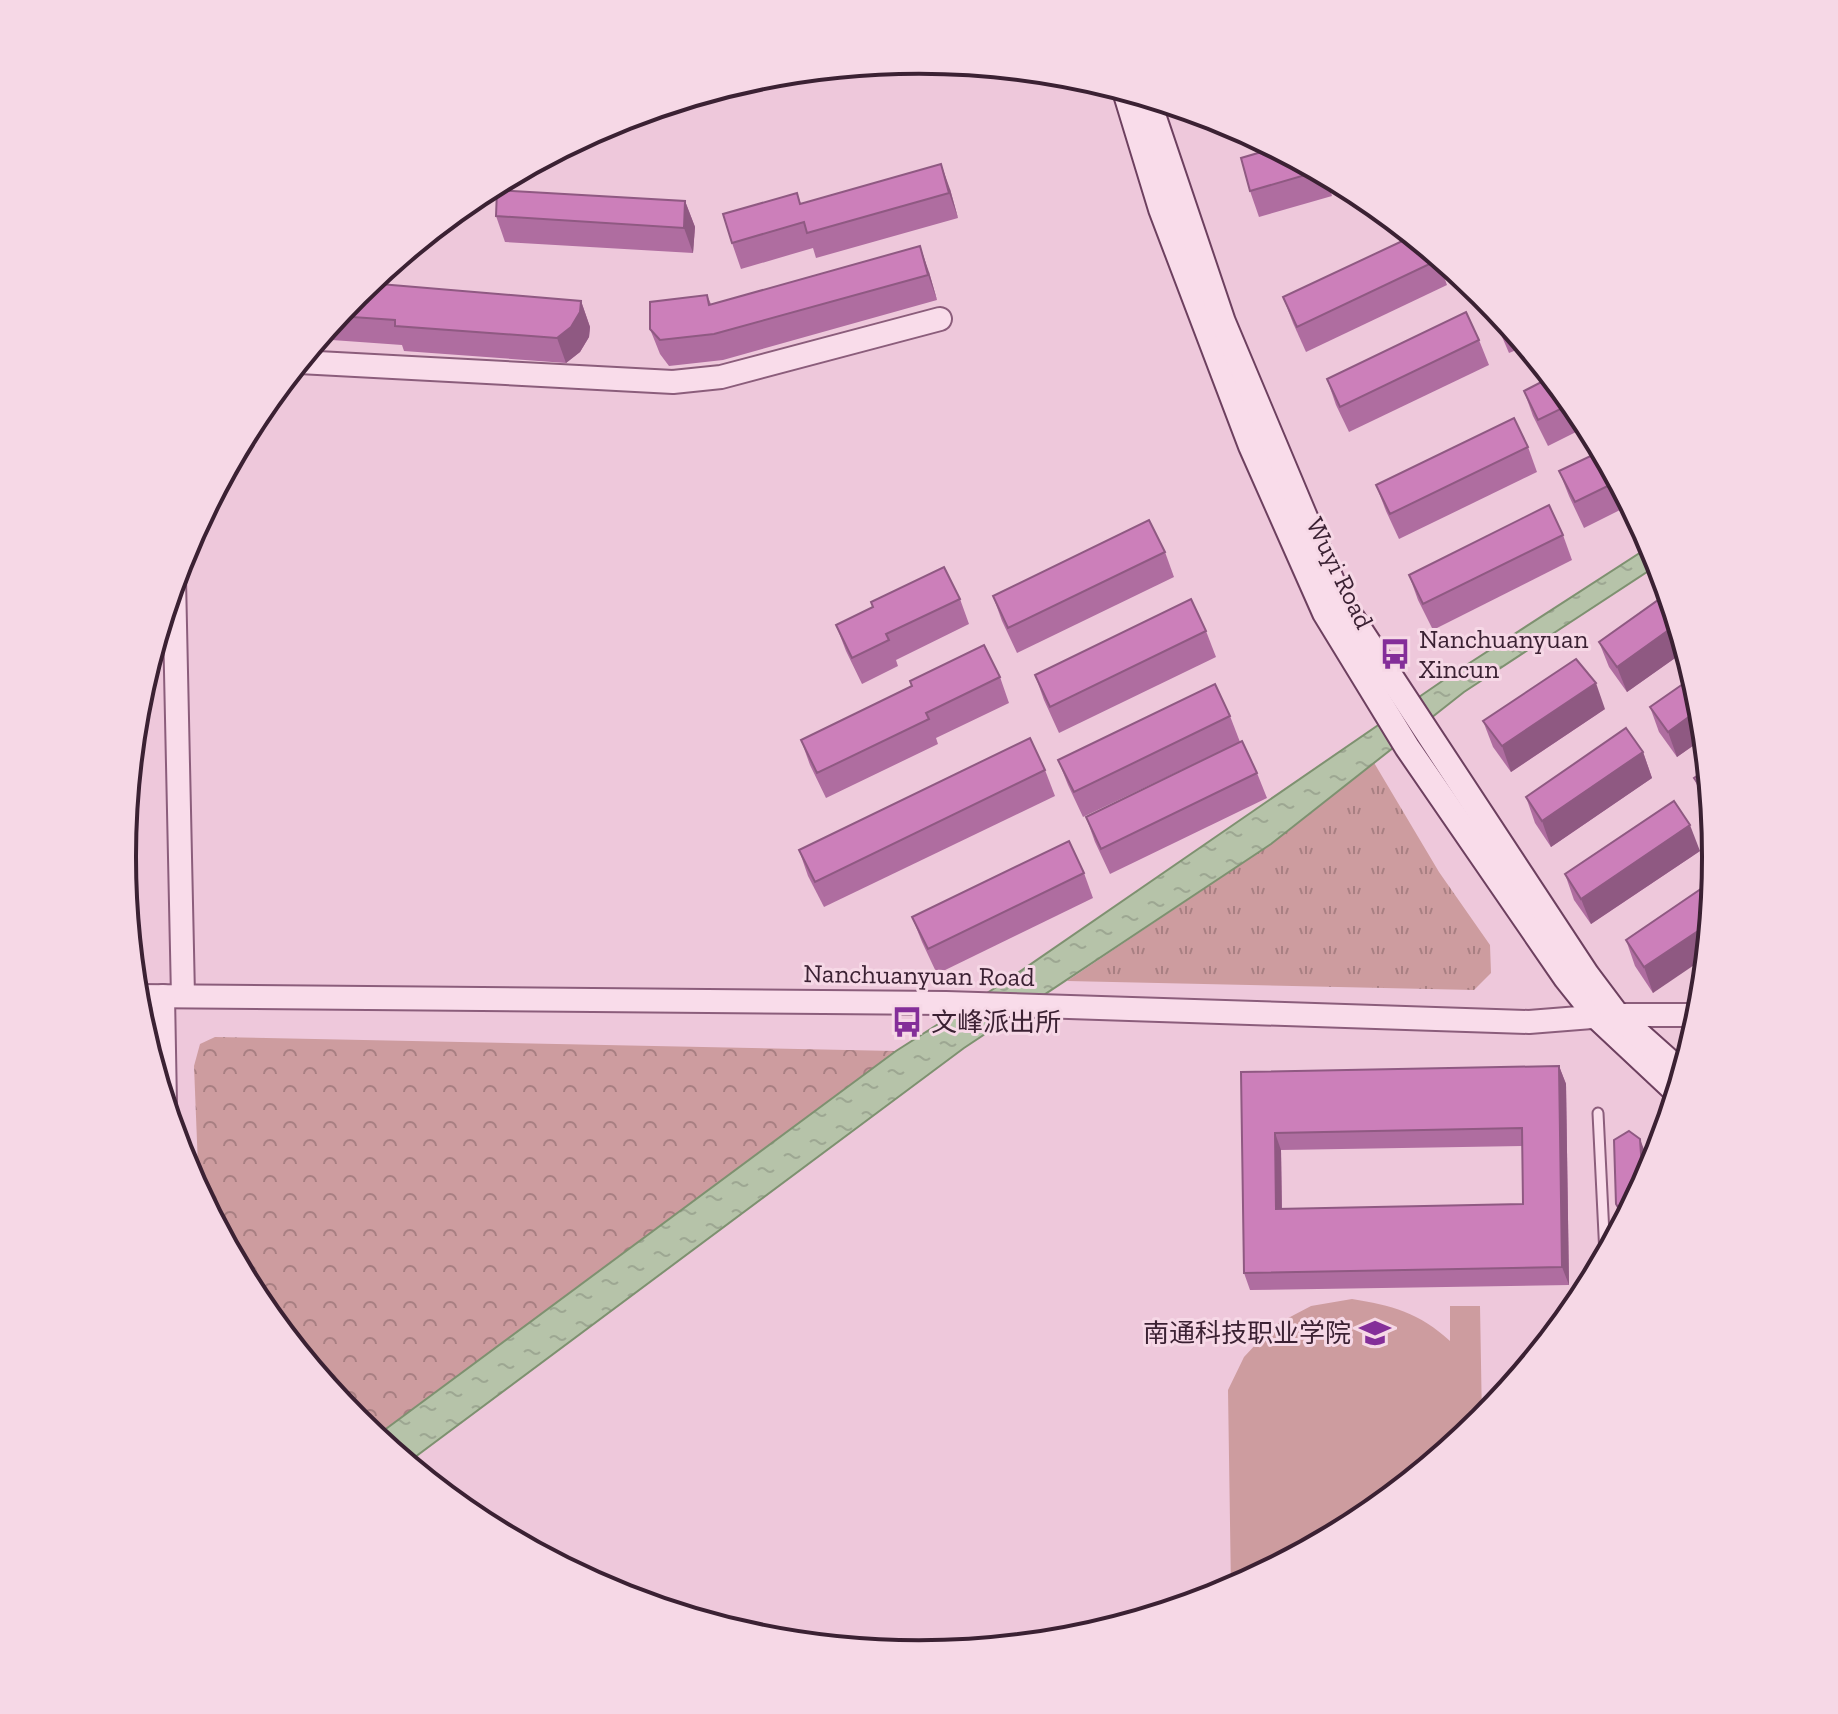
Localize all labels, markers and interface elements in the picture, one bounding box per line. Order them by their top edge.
street label: Wuyi Road [1299,512,1381,634]
place label: Nanchuanyuan Xincun [1419,623,1588,685]
bus stop icon: Nanchuanyuan Xincun [1378,637,1412,671]
street label: Nanchuanyuan Road [803,957,1035,993]
bus stop icon: 文峰派出所 [890,1005,924,1039]
place label: 文峰派出所 [931,1006,1061,1038]
school or university icon: 南通科技职业学院 [1358,1316,1392,1350]
place label: 南通科技职业学院 [1143,1317,1351,1349]

